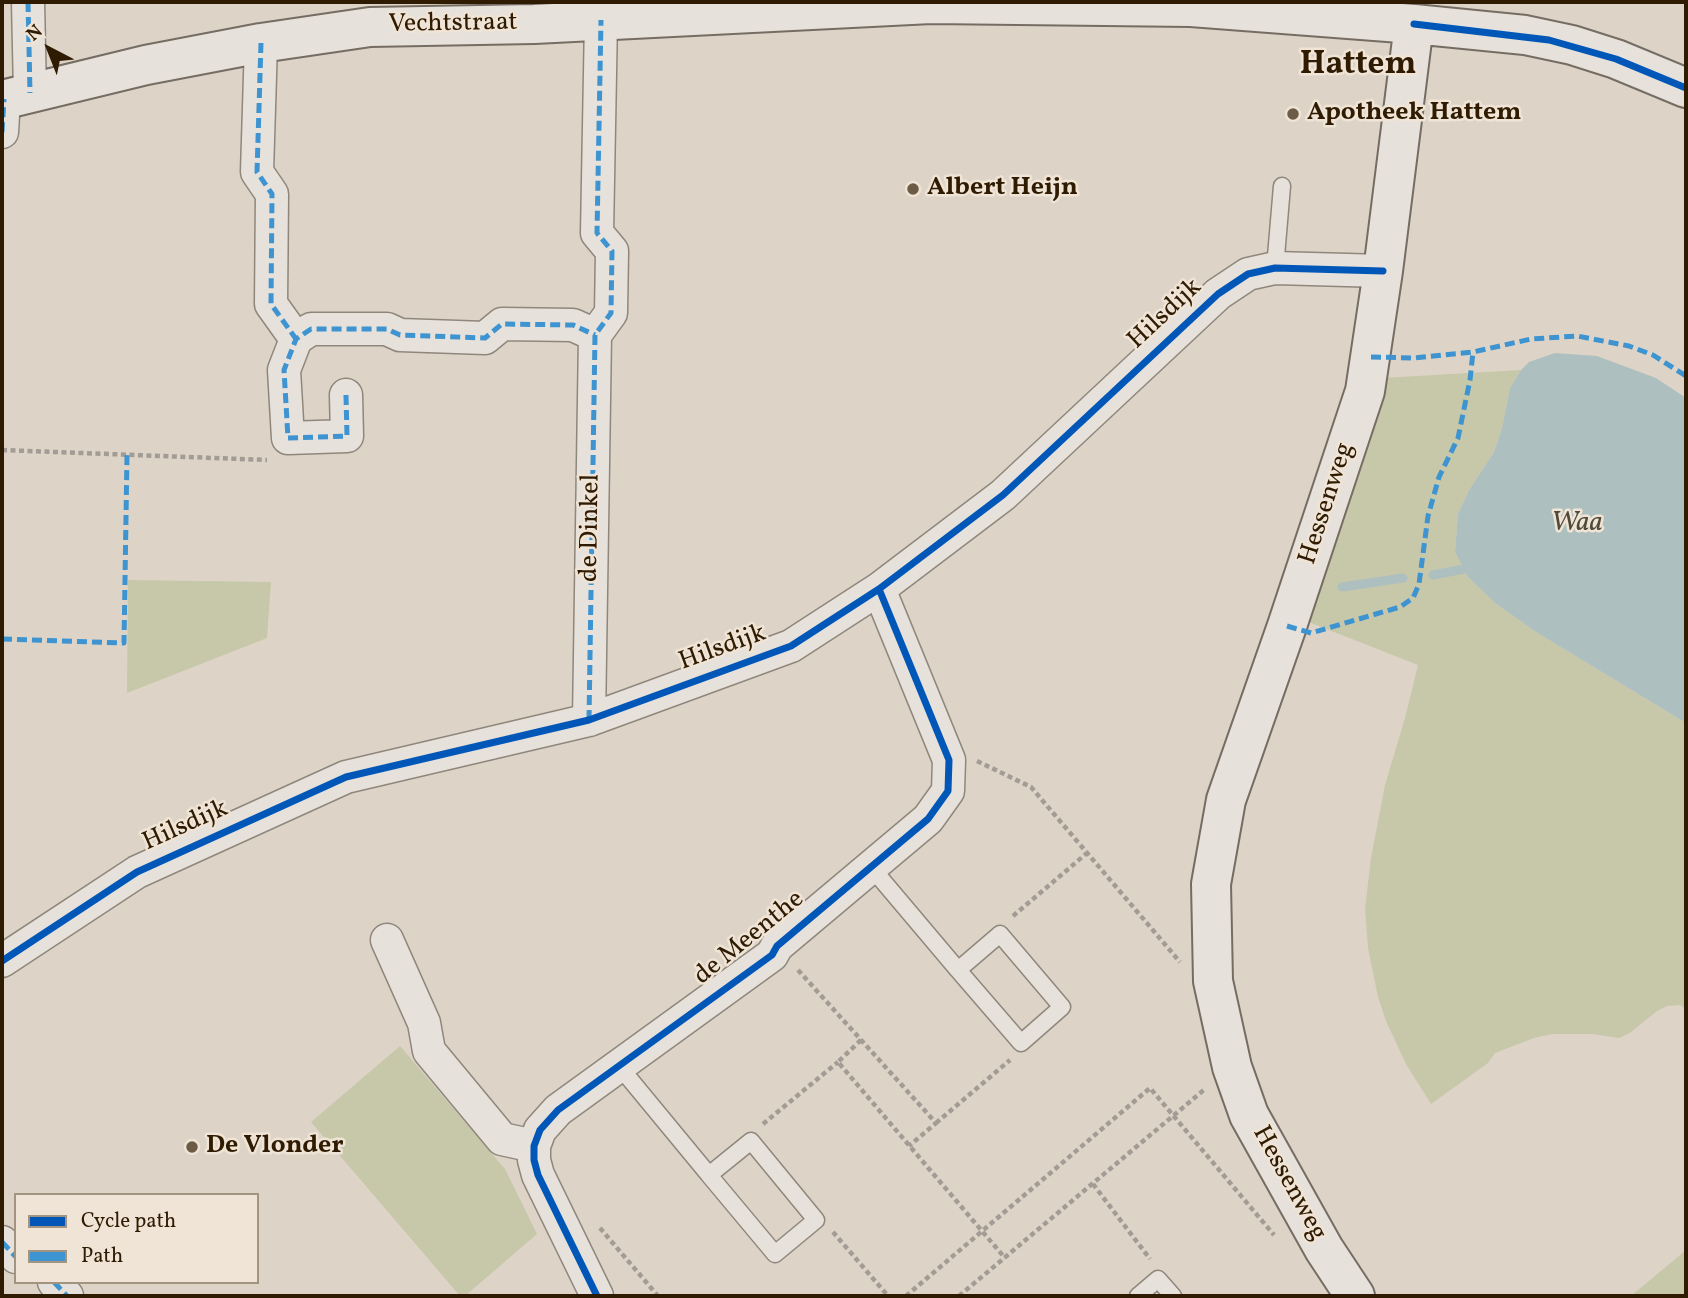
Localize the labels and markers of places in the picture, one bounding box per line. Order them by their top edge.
place label: Apotheek Hattem [1307,98,1521,130]
marker: Apotheek Hattem [1285,106,1301,122]
place label: Albert Heijn [927,173,1078,205]
marker: Albert Heijn [905,181,921,197]
place label: De Vlonder [206,1131,344,1163]
marker: De Vlonder [184,1139,200,1155]

